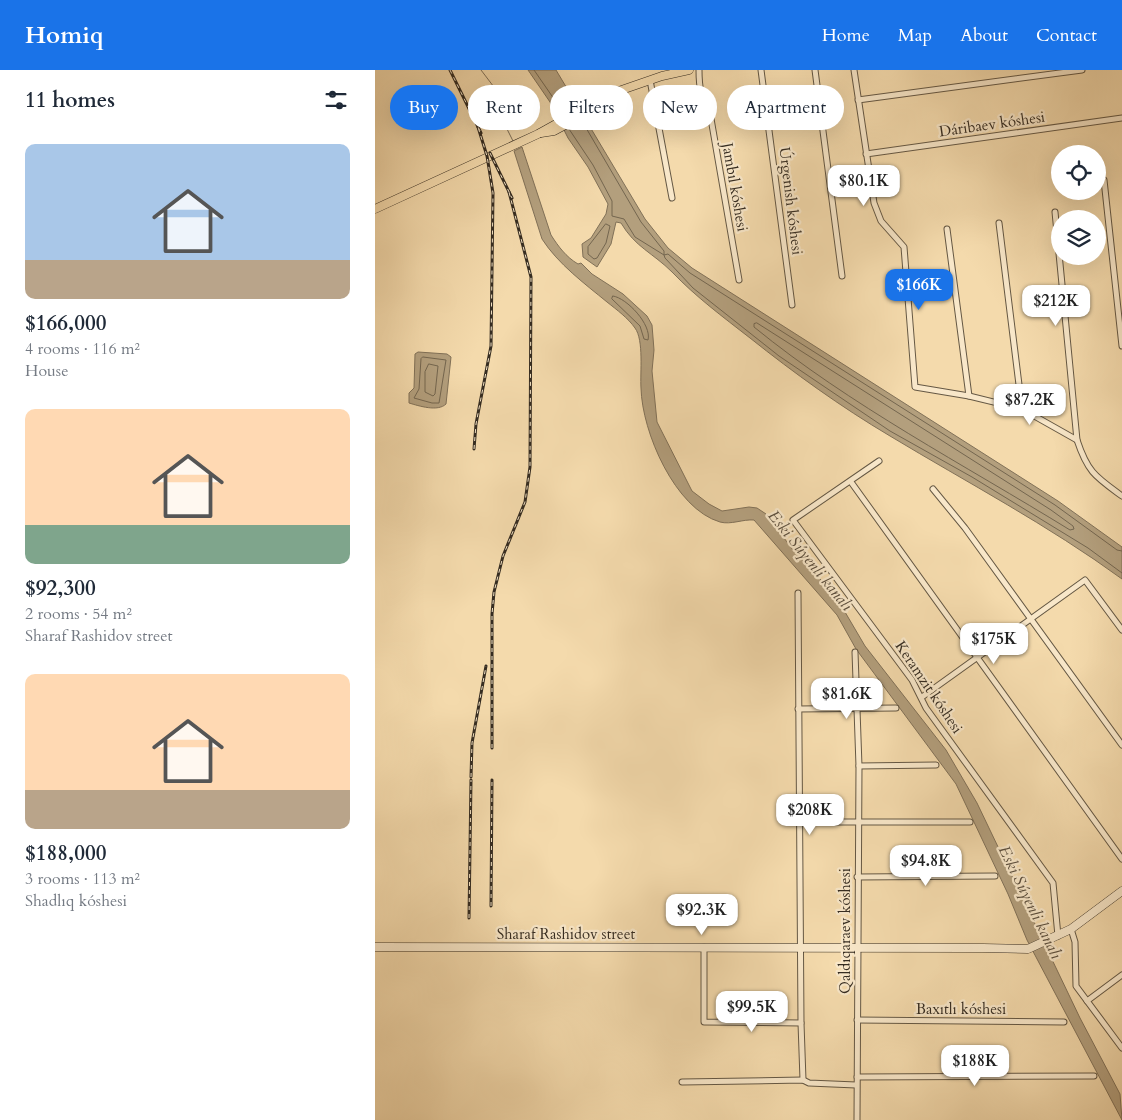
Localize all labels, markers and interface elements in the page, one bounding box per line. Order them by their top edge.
text: Homiq [25,19,104,52]
text: Home [822,23,870,48]
text: Map [898,23,932,48]
text: About [960,23,1008,48]
text: Contact [1036,23,1097,48]
chip: Buy [390,85,458,130]
chip: Rent [468,85,540,130]
chip: Filters [550,85,633,130]
chip: New [643,85,717,130]
chip: Apartment [727,85,844,130]
text: 11 homes [25,86,115,115]
icon: filters [322,86,350,114]
street label: Dáribaev kóshesi [938,107,1046,141]
street label: Jambıl kóshesi [717,139,753,233]
map controls [1051,145,1106,265]
button: locate [1051,145,1106,200]
street label: Úrgenish kóshesi [774,146,808,256]
pin: $80.1K [823,164,905,207]
text: $80.1K [839,170,889,192]
icon: home [143,176,233,266]
button: layers [1051,210,1106,265]
pin: $166K [884,268,954,311]
text: $166K [896,274,942,296]
pin: $212K [1021,284,1091,327]
text: $212K [1033,290,1079,312]
text: $166,000 [25,309,106,338]
text: 4 rooms · 116 m² [25,338,140,360]
text: House [25,360,68,382]
pin: $87.2K [989,384,1071,426]
text: $87.2K [1005,389,1055,411]
icon: home [143,441,233,531]
water label: Eski Súyenli kanalı [763,506,858,616]
text: $92,300 [25,574,96,603]
text: 2 rooms · 54 m² [25,603,132,625]
pin: $175K [959,622,1029,665]
text: Sharaf Rashidov street [25,625,173,647]
text: $175K [971,628,1017,650]
street label: Keramzit kóshesi [891,637,967,737]
pin: $81.6K [806,678,888,720]
text: $81.6K [822,683,872,705]
icon: home [143,706,233,796]
pin: $208K [775,794,845,836]
text: $208K [787,799,833,821]
text: $188,000 [25,839,106,868]
water label: Eski Súyenli kanalı [993,842,1067,963]
pin: $94.8K [885,844,967,887]
text: $94.8K [901,850,951,872]
text: 3 rooms · 113 m² [25,868,140,890]
street label: Qaldıqaraev kóshesi [835,868,855,994]
text: Shadlıq kóshesi [25,890,127,912]
pin: $92.3K [661,894,743,936]
text: $92.3K [677,899,727,921]
street label: Sharaf Rashidov street [497,924,635,944]
pin: $99.5K [711,990,793,1033]
text: $99.5K [727,996,777,1018]
street label: Baxıtlı kóshesi [916,999,1006,1019]
pin: $188K [940,1044,1010,1087]
text: $188K [952,1050,998,1072]

